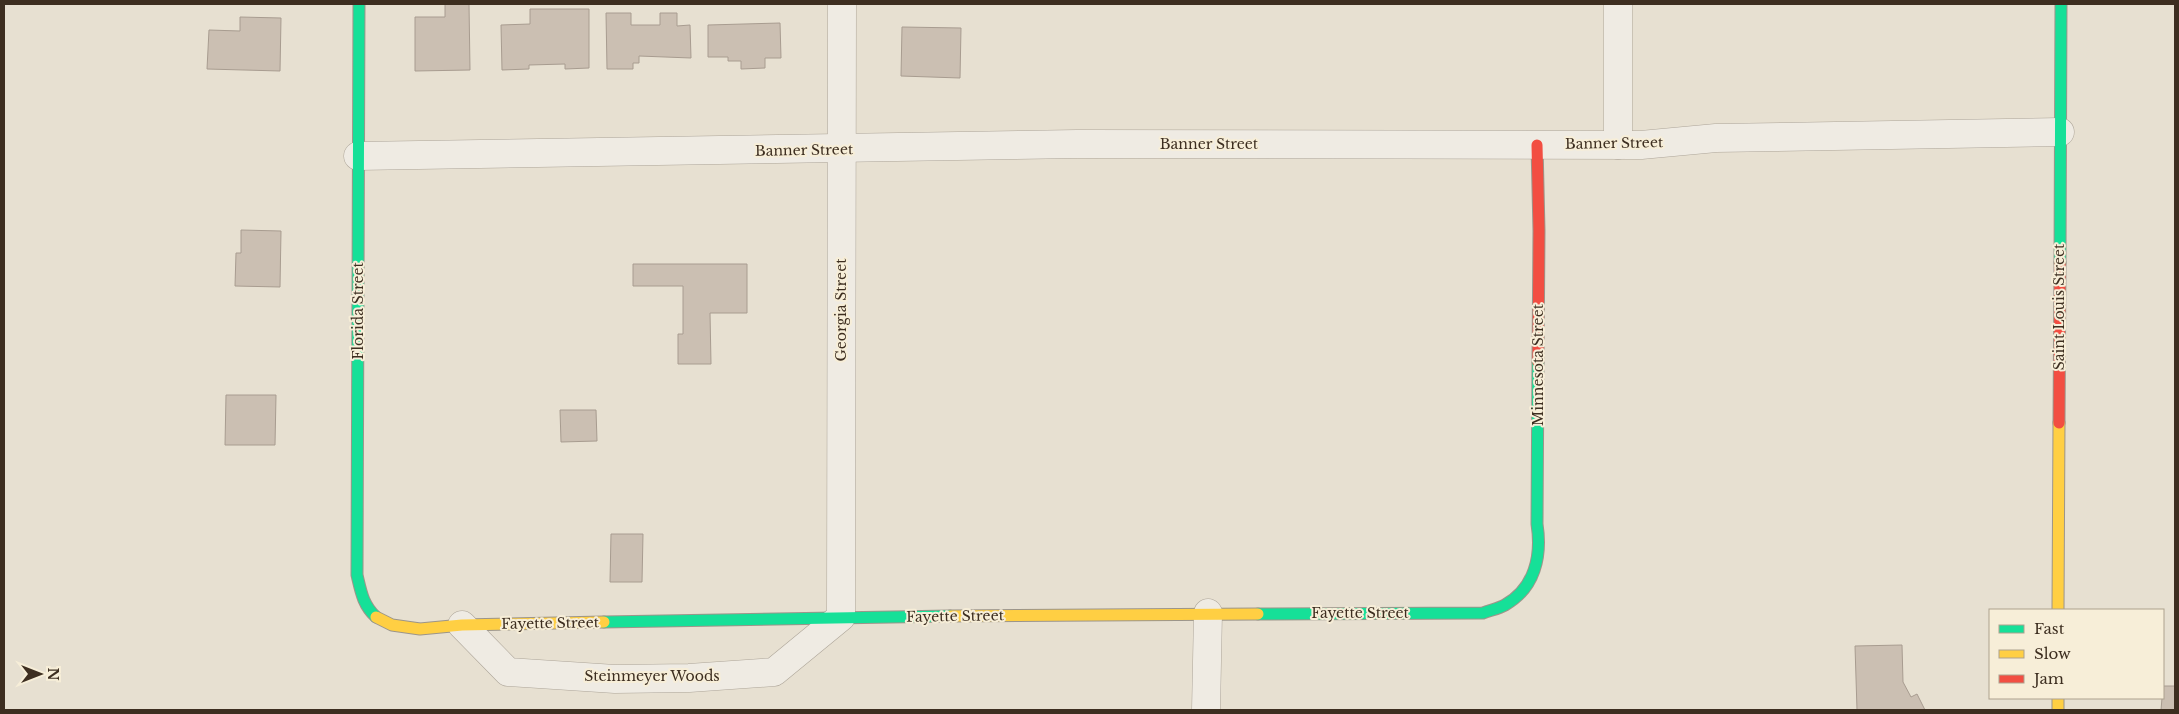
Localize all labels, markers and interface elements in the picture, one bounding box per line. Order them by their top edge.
street label: Banner Street [1565,133,1664,153]
street label: Banner Street [1160,135,1259,153]
street label: Banner Street [755,140,854,160]
street label: Saint Louis Street [2050,243,2068,370]
street label: Georgia Street [832,258,850,361]
street label: Florida Street [349,261,367,360]
street label: Minnesota Street [1529,303,1547,426]
street label: Fayette Street [1311,604,1410,622]
street label: Fayette Street [906,606,1005,626]
legend [1989,609,2164,699]
street label: Fayette Street [501,613,600,633]
text: Fast [2034,619,2065,638]
text: Slow [2034,644,2071,663]
north arrow [15,649,65,699]
text: N [44,667,62,681]
street label: Steinmeyer Woods [584,667,720,685]
text: Jam [2032,669,2064,688]

